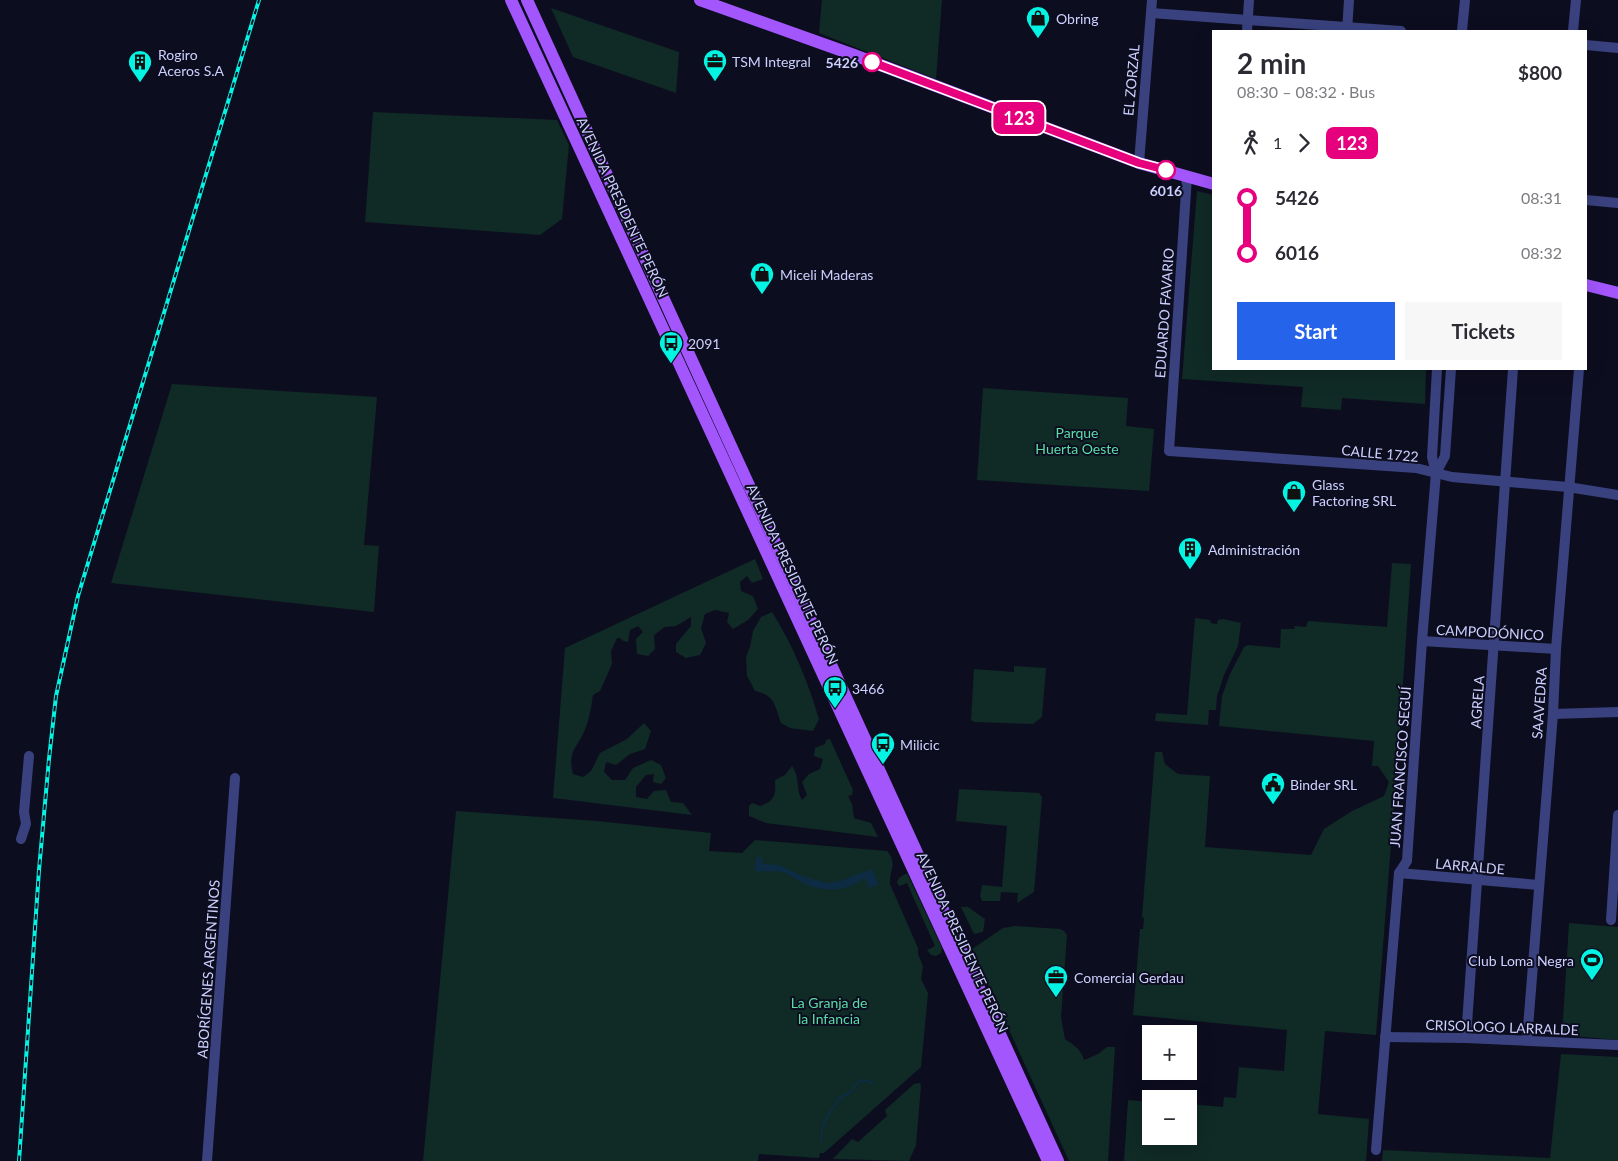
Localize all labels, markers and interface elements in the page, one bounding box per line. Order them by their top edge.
shop icon: Obring [1025,5,1051,39]
place label: Obring [1056,10,1098,27]
street label: EL ZORZAL [1119,44,1143,116]
place label: Rogiro Aceros S.A [158,46,225,79]
text: 2 min [1237,46,1306,80]
office icon: TSM Integral [702,48,728,82]
building icon: Rogiro Aceros S.A [127,49,153,83]
marker: 5426 [862,52,882,72]
place label: TSM Integral [732,53,811,70]
place label: 5426 [826,54,858,71]
text: $800 [1518,61,1562,84]
text: 08:30 – 08:32 · Bus [1237,82,1375,101]
line badge: 123 [990,102,1048,134]
text: 123 [1003,107,1035,129]
street label: AVENIDA PRESIDENTE PERÓN [574,114,672,300]
icon: walk [1237,129,1265,157]
icon: forward [1290,129,1318,157]
text: 123 [1336,132,1368,154]
text: 1 [1273,133,1282,152]
marker: 6016 [1156,160,1176,180]
place label: 6016 [1150,182,1182,199]
text: 5426 [1275,186,1319,209]
text: 08:31 [1521,188,1562,207]
text: 6016 [1275,241,1319,264]
text: 08:32 [1521,243,1562,262]
street label: EDUARDO FAVARIO [1151,247,1177,379]
shop icon: Miceli Maderas [749,261,775,295]
place label: Miceli Maderas [780,266,873,283]
button: Start [1237,302,1395,360]
button: Tickets [1405,302,1562,360]
bus stop icon: 2091 [658,330,684,364]
place label: 2091 [688,335,720,352]
park label: Parque Huerta Oeste [1035,424,1119,457]
street label: CALLE 1722 [1341,441,1419,465]
place label: Glass Factoring SRL [1312,476,1396,509]
shop icon: Glass Factoring SRL [1281,479,1307,513]
street label: AVENIDA PRESIDENTE PERÓN [744,481,842,667]
building icon: Administración [1177,536,1203,570]
place label: Administración [1208,541,1300,558]
street label: CAMPODÓNICO [1435,621,1545,643]
street label: SAAVEDRA [1528,666,1550,740]
street label: AGRELA [1467,674,1487,729]
bus stop icon: 3466 [822,675,848,709]
place label: 3466 [852,680,884,697]
street label: JUAN FRANCISCO SEGUÍ [1386,685,1414,848]
bus stop icon: Milicic [870,731,896,765]
place label: Milicic [900,736,940,753]
public building icon: Binder SRL [1260,771,1286,805]
place label: Binder SRL [1290,776,1357,793]
street label: AVENIDA PRESIDENTE PERÓN [914,849,1012,1035]
street label: LARRALDE [1435,854,1505,878]
street label: ABORÍGENES ARGENTINOS [193,879,223,1059]
sports icon: Club Loma Negra [1579,947,1605,981]
place label: Club Loma Negra [1468,952,1574,969]
office icon: Comercial Gerdau [1043,964,1069,998]
place label: Comercial Gerdau [1074,969,1184,986]
park label: La Granja de la Infancia [791,994,867,1027]
street label: CRISOLOGO LARRALDE [1425,1016,1579,1038]
map controls [1142,1025,1197,1145]
button: + [1142,1025,1197,1080]
button: − [1142,1090,1197,1145]

